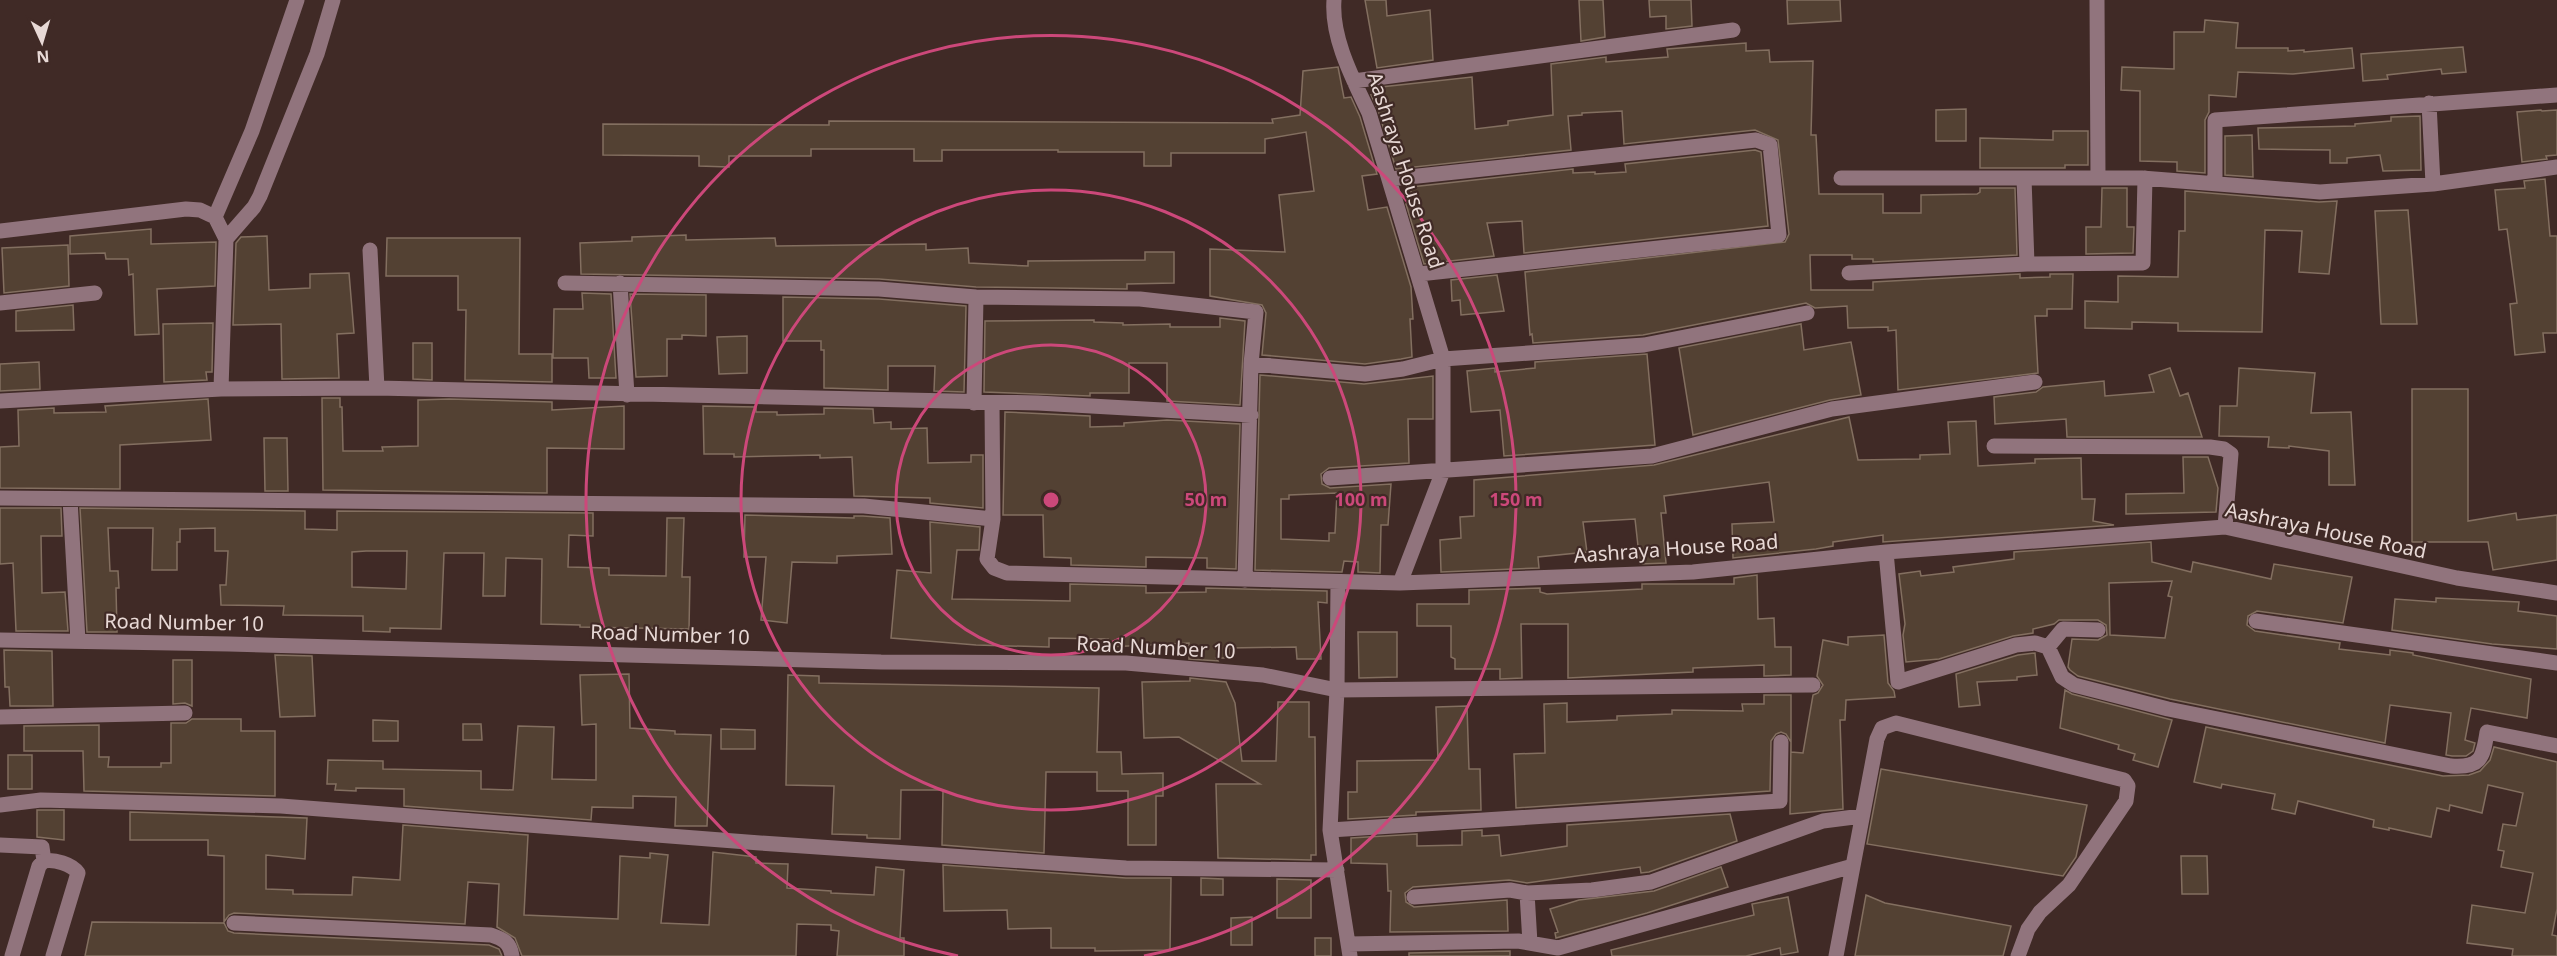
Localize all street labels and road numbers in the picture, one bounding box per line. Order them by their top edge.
street label: Aashraya House Road [1361,68,1451,272]
street label: Aashraya House Road [2223,495,2429,565]
street label: Aashraya House Road [1573,527,1779,569]
street label: Road Number 10 [104,607,264,637]
street label: Road Number 10 [590,618,750,650]
street label: Road Number 10 [1076,629,1236,665]

